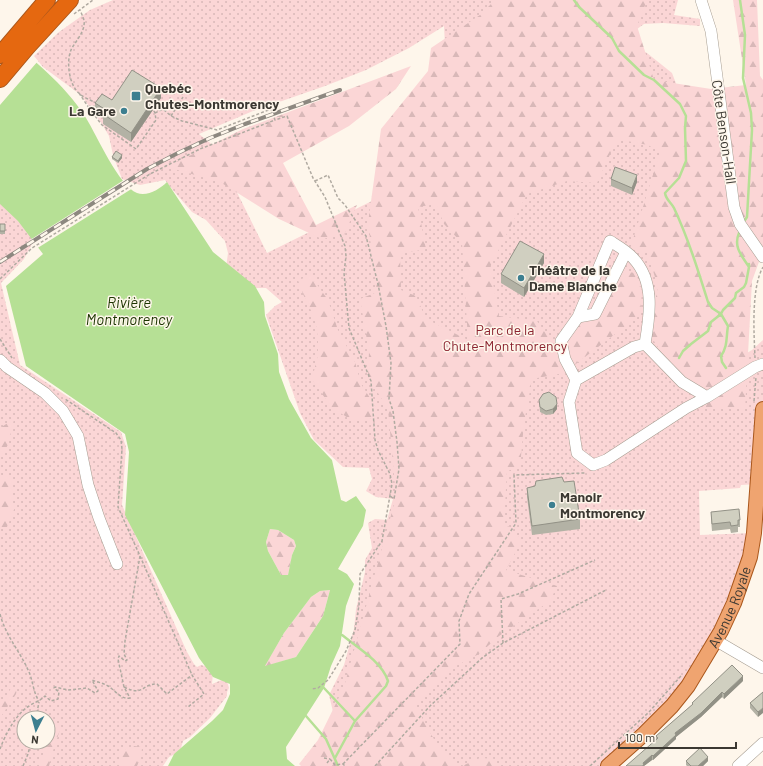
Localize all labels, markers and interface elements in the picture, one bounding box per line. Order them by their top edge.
place label: Quebéc Chutes-Montmorency [145,79,279,112]
street label: Côte Benson-Hall [709,79,740,185]
marker: Quebéc Chutes-Montmorency [130,90,142,102]
place label: La Gare [69,102,116,119]
marker: La Gare [119,106,129,116]
place label: Théâtre de la Dame Blanche [529,261,617,294]
marker: Théâtre de la Dame Blanche [516,273,526,283]
water label: Rivière Montmorency [86,293,173,328]
park label: Parc de la Chute-Montmorency [443,321,568,354]
place label: Manoir Montmorency [560,488,645,521]
marker: Manoir Montmorency [547,500,557,510]
street label: Avenue Royale [704,564,754,651]
north arrow [16,710,56,750]
scale bar [619,724,736,750]
text: 100 m [625,730,655,744]
text: N [31,734,39,747]

